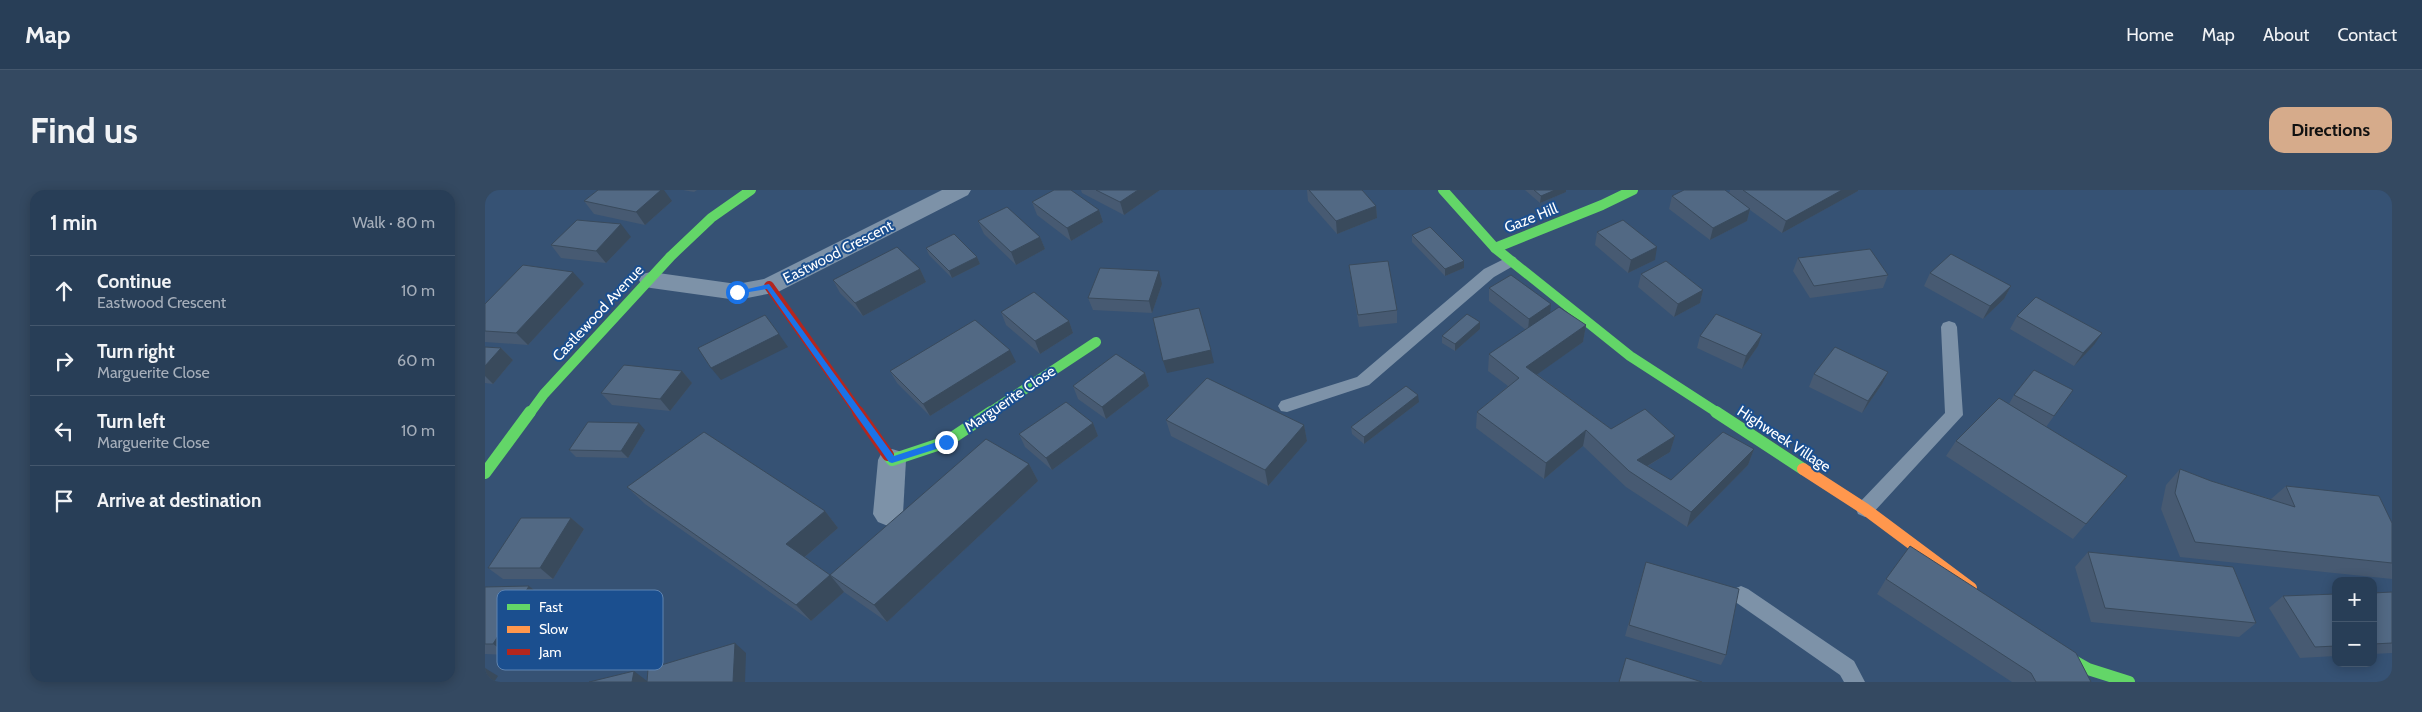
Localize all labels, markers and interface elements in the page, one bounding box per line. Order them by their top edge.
text: Map [25,20,71,49]
text: Home [2126,24,2174,46]
text: Map [2202,24,2235,46]
text: About [2263,24,2309,46]
text: Contact [2337,24,2397,46]
button: Directions [2269,107,2392,153]
text: Find us [30,109,138,152]
street label: Gaze Hill [1502,199,1561,237]
text: 1 min [50,210,97,235]
text: Walk · 80 m [352,213,435,232]
street label: Eastwood Crescent [780,217,896,287]
street label: Castlewood Avenue [549,261,648,365]
text: Continue [97,270,171,293]
icon: ahead [50,277,78,305]
text: 10 m [401,281,435,300]
route start [726,281,749,304]
text: Eastwood Crescent [97,293,226,312]
text: Turn right [97,340,175,363]
icon: right [50,347,78,375]
text: 60 m [397,351,435,370]
street label: Marguerite Close [961,362,1059,436]
text: Marguerite Close [97,363,210,382]
street label: Highweek Village [1734,402,1834,476]
text: Turn left [97,410,165,433]
icon: left [50,417,78,445]
text: 10 m [401,421,435,440]
route end [935,431,958,454]
text: Marguerite Close [97,433,210,452]
icon: arrive [50,487,78,515]
text: Arrive at destination [97,489,261,512]
map controls [2332,577,2377,667]
button: + [2332,577,2377,622]
legend [497,590,663,670]
text: Fast [539,598,563,616]
text: Slow [539,620,568,638]
button: − [2332,622,2377,667]
text: Jam [538,643,561,661]

